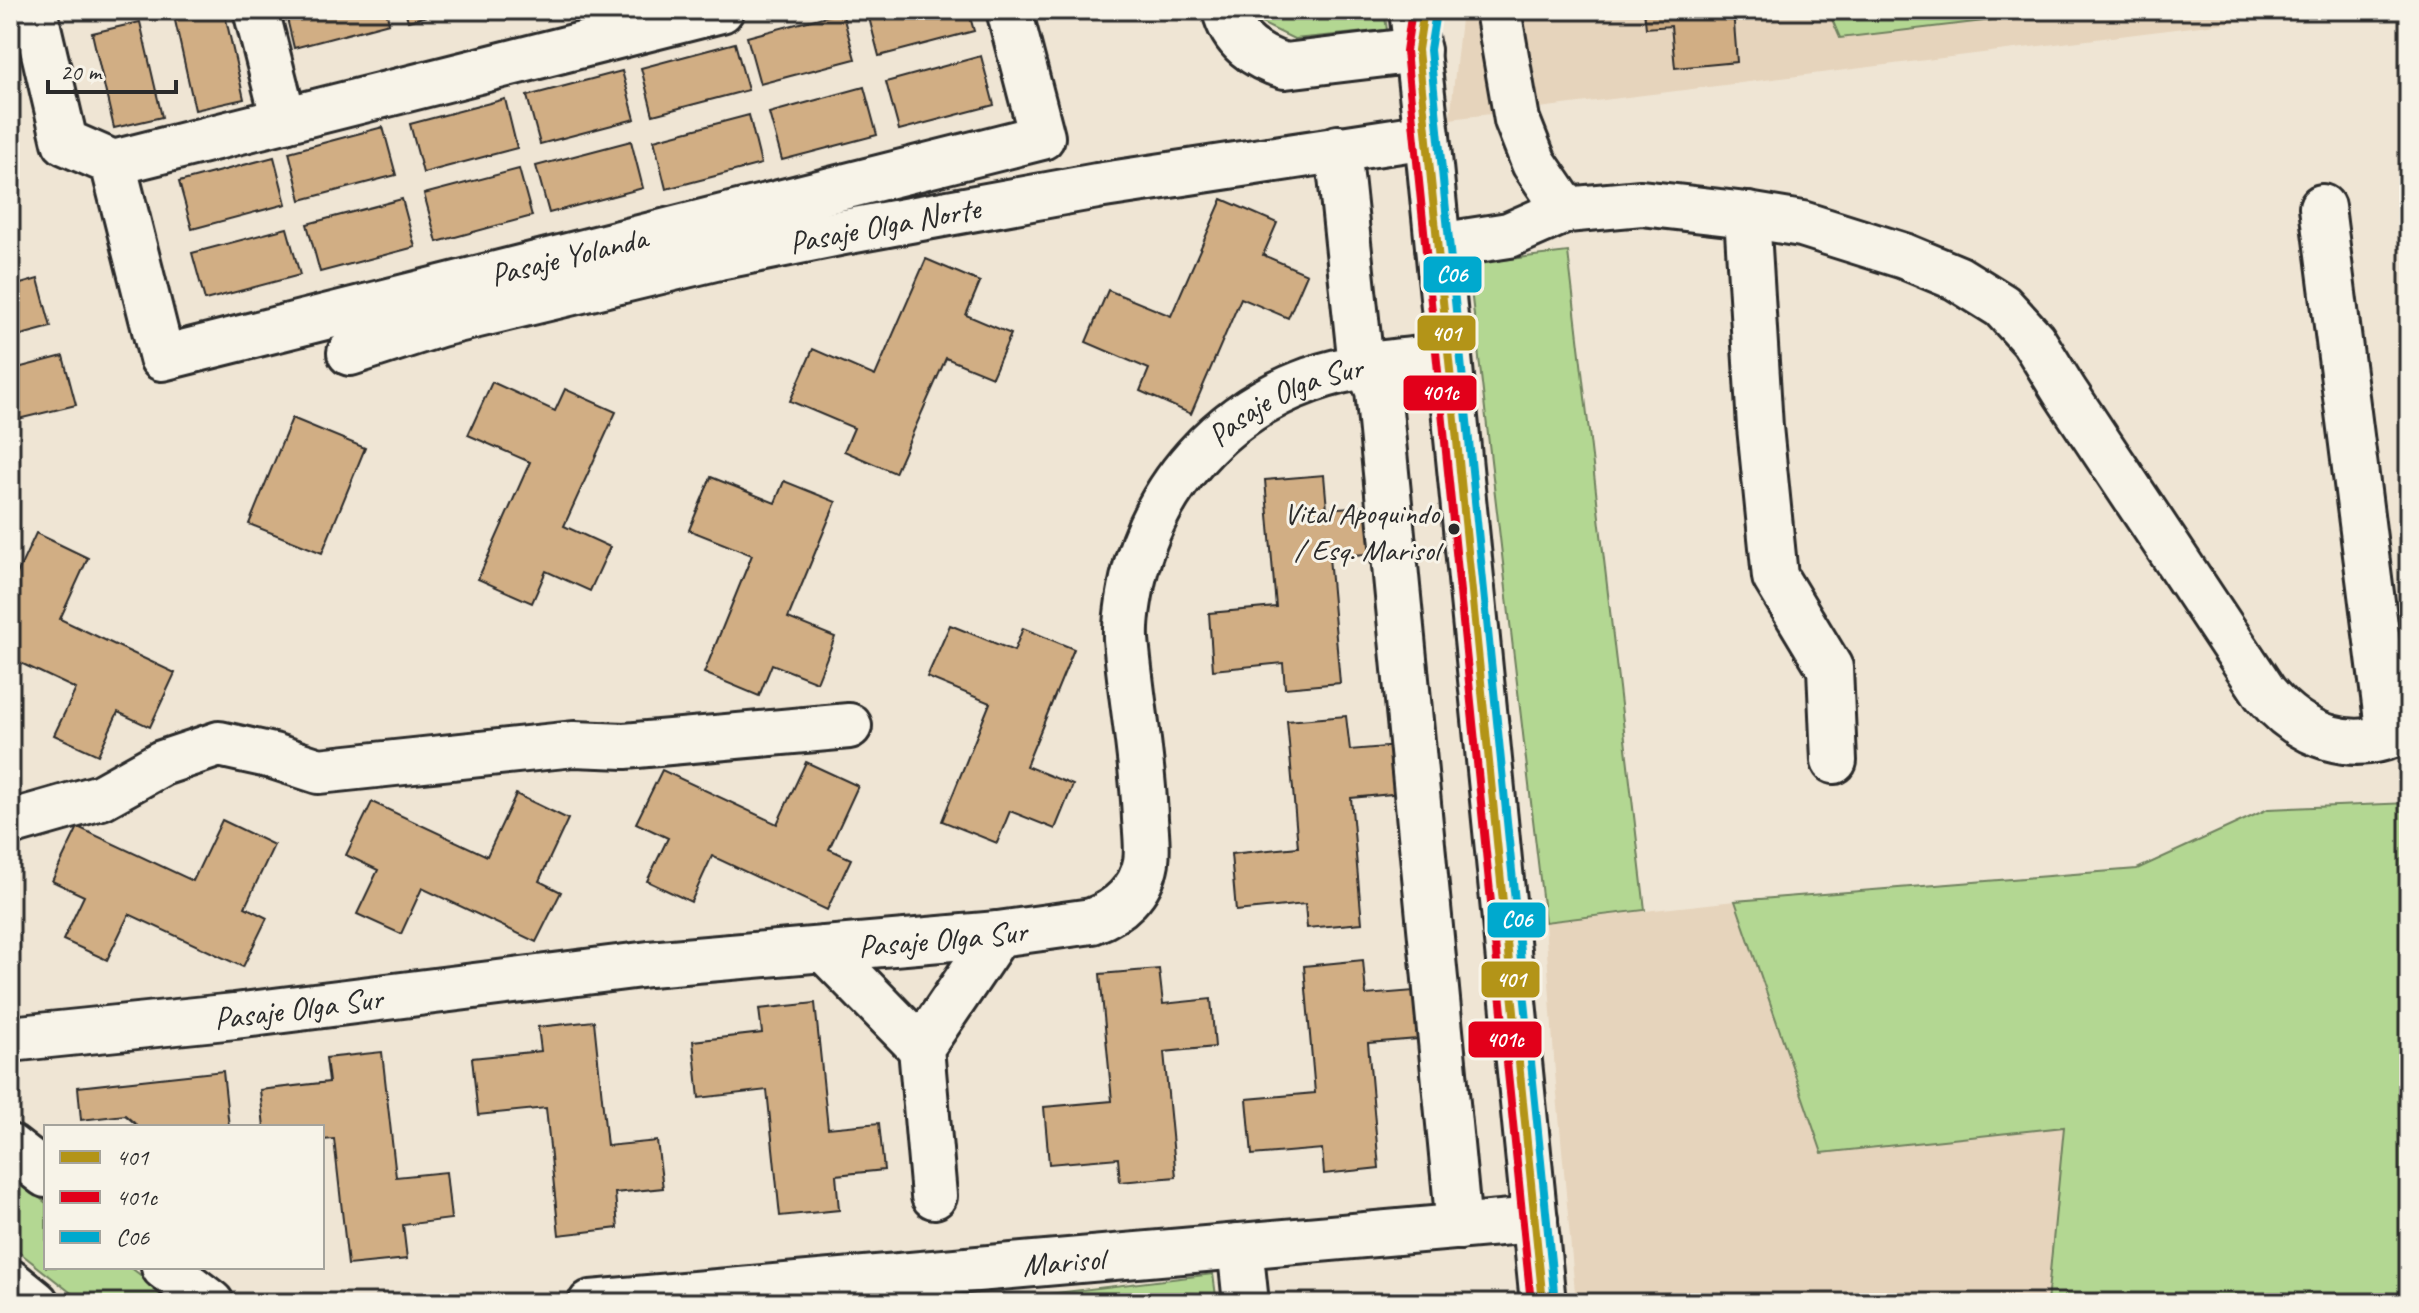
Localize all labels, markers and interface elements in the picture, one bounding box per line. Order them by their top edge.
scale bar [48,44,176,94]
text: 20 m [60,57,103,87]
street label: Pasaje Olga Norte [785,187,986,264]
street label: Pasaje Yolanda [486,216,654,296]
line badge: C06 [1422,255,1483,294]
text: C06 [1437,261,1469,289]
line badge: 401 [1416,314,1477,352]
text: 401 [1431,320,1463,348]
street label: Pasaje Olga Sur [1199,346,1368,456]
line badge: 401c [1402,374,1478,412]
text: 401c [1421,379,1460,407]
place label: Vital Apoquindo / Esq. Marisol [1284,494,1444,569]
marker: Vital Apoquindo / Esq. Marisol [1446,521,1462,537]
line badge: C06 [1486,901,1547,939]
text: C06 [1502,906,1534,934]
street label: Pasaje Olga Sur [856,910,1032,967]
line badge: 401 [1480,960,1541,999]
text: 401 [1496,966,1528,994]
street label: Pasaje Olga Sur [212,977,387,1039]
line badge: 401c [1467,1020,1543,1059]
text: 401c [1486,1026,1525,1054]
legend [44,1125,324,1269]
text: 401 [116,1142,150,1172]
text: 401c [116,1182,158,1212]
text: C06 [116,1222,150,1252]
street label: Marisol [1020,1237,1112,1286]

